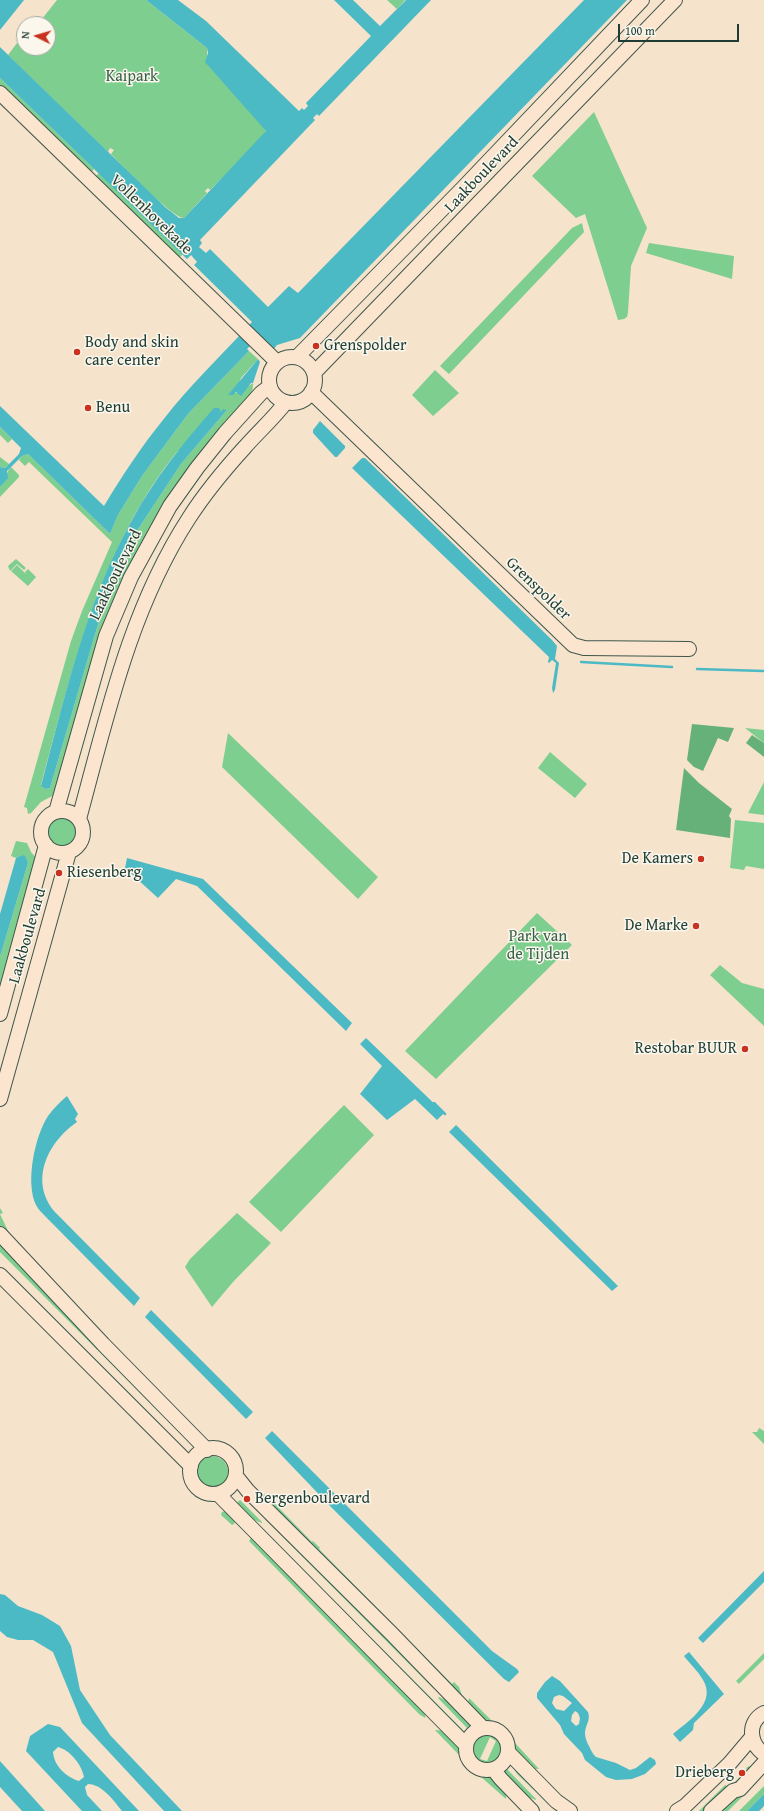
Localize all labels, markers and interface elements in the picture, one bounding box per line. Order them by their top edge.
north arrow [16,16,56,56]
scale bar [620,16,741,42]
text: 100 m [625,22,655,39]
text: N [17,31,33,39]
park label: Kaipark [106,67,158,87]
street label: Laakboulevard [441,133,523,217]
street label: Vollenhovekade [106,171,196,259]
place label: Body and skin care center [85,333,179,371]
place label: Grenspolder [324,336,407,356]
marker: Grenspolder [311,341,321,351]
marker: Body and skin care center [72,347,82,357]
place label: Benu [96,398,130,418]
marker: Benu [83,403,93,413]
street label: Laakboulevard [86,527,146,623]
street label: Grenspolder [502,553,574,625]
place label: De Kamers [622,849,693,869]
marker: De Kamers [696,854,706,864]
place label: Riesenberg [67,863,141,883]
marker: Riesenberg [54,868,64,878]
street label: Laakboulevard [5,886,51,986]
place label: De Marke [625,916,688,936]
marker: De Marke [691,921,701,931]
park label: Park van de Tijden [507,927,569,965]
place label: Restobar BUUR [635,1039,737,1059]
marker: Restobar BUUR [740,1044,750,1054]
place label: Bergenboulevard [255,1489,370,1509]
marker: Bergenboulevard [242,1494,252,1504]
place label: Drieberg [675,1763,734,1783]
marker: Drieberg [737,1768,747,1778]

